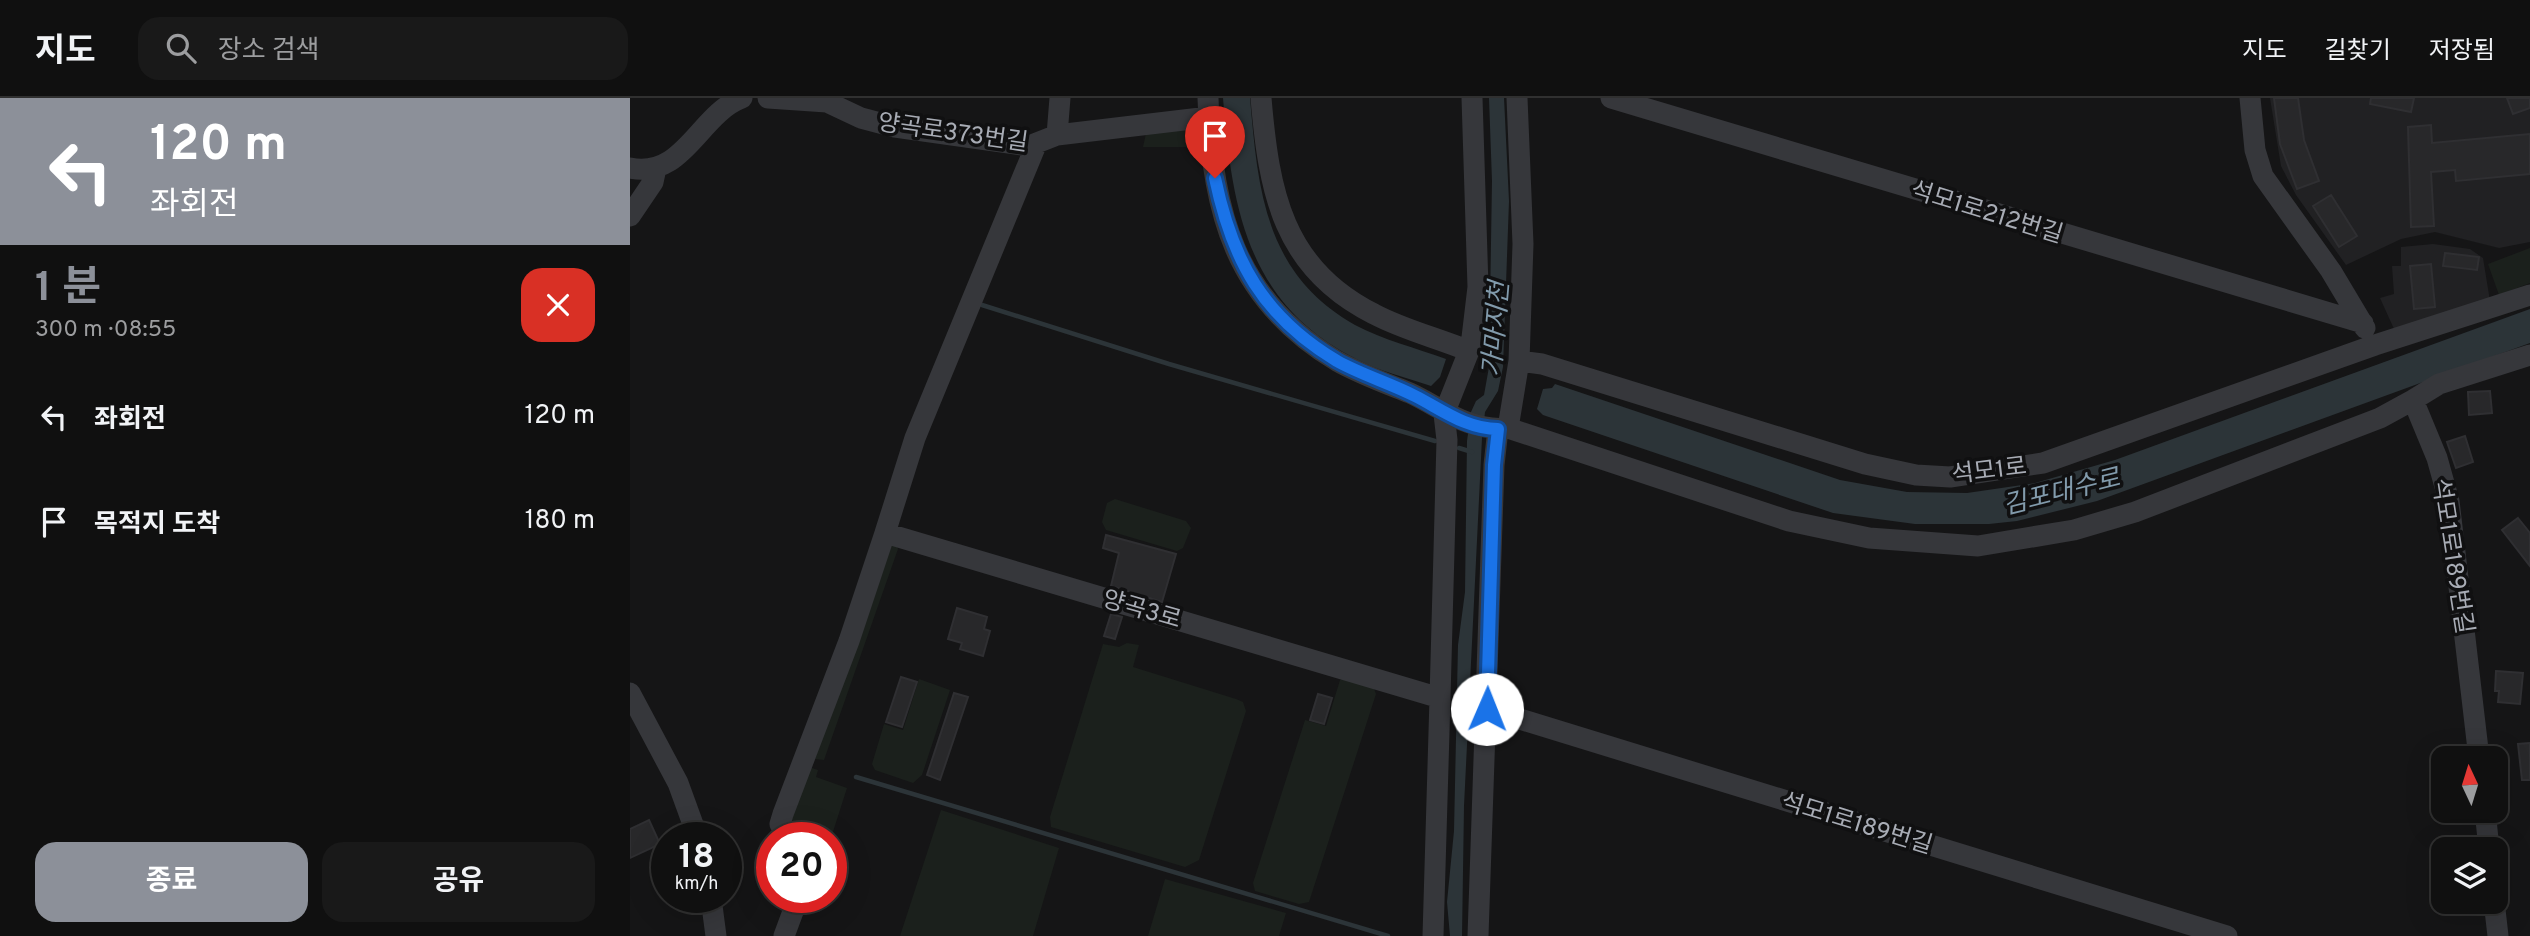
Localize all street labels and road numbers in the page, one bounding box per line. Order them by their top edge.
street label: 양곡로373번길 [876,109,1030,159]
street label: 석모1로212번길 [1907,177,2066,251]
street label: 석모1로 [1950,453,2028,491]
street label: 석모1로189번길 [2424,477,2478,636]
street label: 양곡3로 [1099,585,1184,636]
street label: 석모1로189번길 [1777,788,1936,862]

